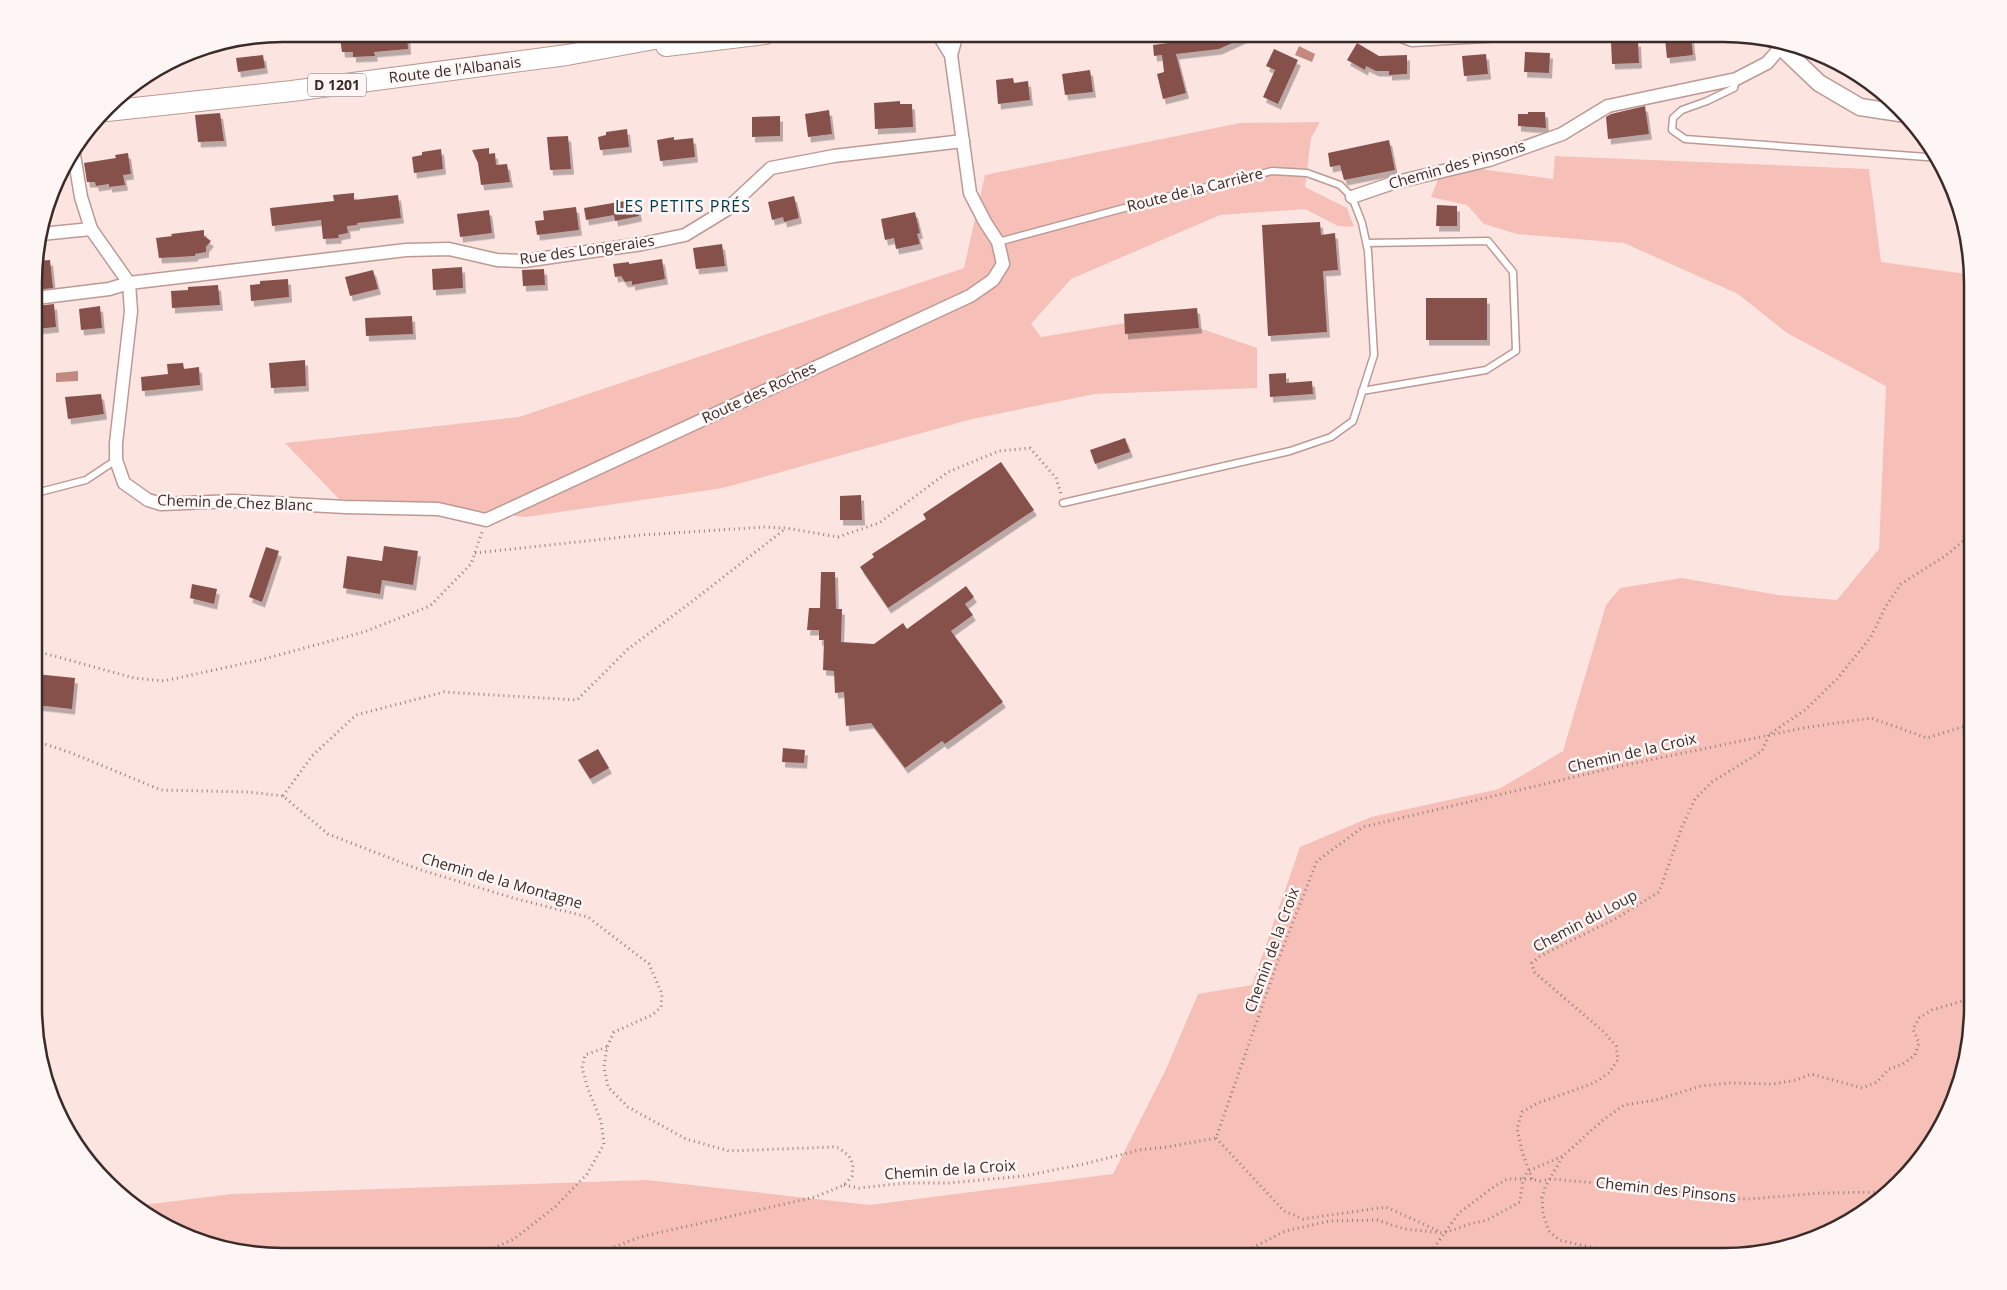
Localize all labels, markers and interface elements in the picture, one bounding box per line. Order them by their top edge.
street label: Route de l'Albanais [388,51,522,87]
road number: D 1201 [308,74,366,96]
street label: Chemin des Pinsons [1386,135,1527,193]
street label: Route de la Carrière [1125,162,1265,216]
district label: LES PETITS PRÉS [615,195,751,217]
street label: Rue des Longeraies [518,230,656,268]
street label: Route des Roches [698,357,819,427]
street label: Chemin de Chez Blanc [157,489,313,515]
street label: Chemin de la Croix [1565,727,1698,777]
street label: Chemin de la Montagne [419,847,585,913]
street label: Chemin de la Croix [1239,884,1303,1015]
street label: Chemin du Loup [1529,884,1640,956]
street label: Chemin de la Croix [884,1154,1016,1184]
street label: Chemin des Pinsons [1595,1172,1737,1206]

